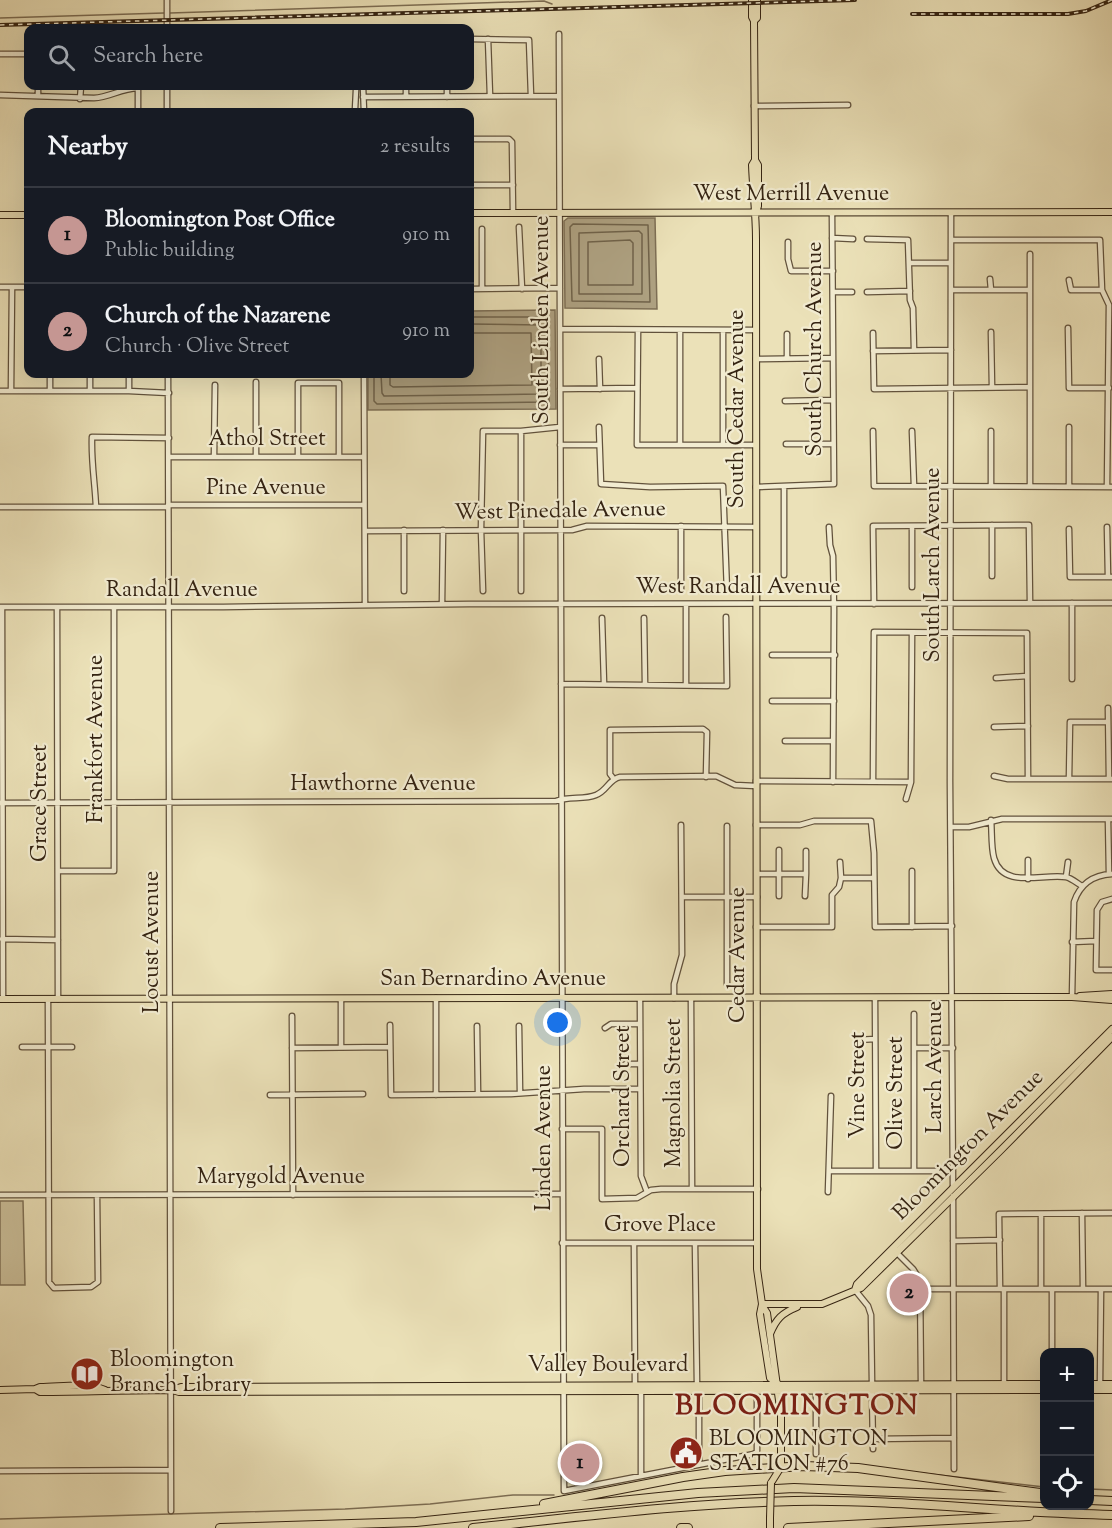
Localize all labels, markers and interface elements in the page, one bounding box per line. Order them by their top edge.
search box [24,24,474,90]
icon: search [45,41,78,74]
text: Search here [93,41,203,73]
text: Nearby [48,129,128,166]
text: 2 results [380,133,450,162]
street label: West Merrill Avenue [693,179,889,211]
text: Bloomington Post Office [105,205,335,237]
street label: South Linden Avenue [527,216,559,424]
text: 1 [64,221,71,250]
text: 910 m [402,221,450,250]
text: Public building [105,237,235,266]
street label: South Church Avenue [800,241,832,457]
text: Church of the Nazarene [105,301,331,333]
street label: South Cedar Avenue [722,309,754,509]
text: 2 [63,317,72,346]
text: 910 m [402,317,450,346]
text: Church · Olive Street [105,333,289,362]
street label: Athol Street [208,424,326,456]
street label: South Larch Avenue [918,467,950,663]
street label: Pine Avenue [206,473,326,505]
street label: West Pinedale Avenue [454,494,666,530]
street label: West Randall Avenue [635,572,841,604]
street label: Randall Avenue [106,575,258,607]
street label: Frankfort Avenue [81,655,113,823]
street label: Grace Street [25,744,57,862]
street label: Hawthorne Avenue [290,769,476,801]
street label: Locust Avenue [137,871,169,1013]
street label: Cedar Avenue [723,887,755,1023]
street label: San Bernardino Avenue [380,964,606,996]
street label: Larch Avenue [920,1001,952,1133]
your location [543,1008,572,1037]
street label: Magnolia Street [659,1018,691,1168]
street label: Orchard Street [608,1025,640,1167]
street label: Vine Street [843,1031,875,1139]
street label: Olive Street [881,1036,913,1150]
street label: Bloomington Avenue [886,1063,1052,1229]
street label: Linden Avenue [529,1065,561,1211]
street label: Marygold Avenue [197,1162,365,1194]
street label: Grove Place [604,1210,716,1242]
pin: 2 [890,1270,928,1316]
place label: Bloomington Branch Library [110,1345,251,1402]
map controls [1040,1348,1094,1510]
button: + [1040,1348,1094,1402]
street label: Valley Boulevard [528,1350,688,1382]
library icon: Bloomington Branch Library [69,1356,105,1392]
district label: BLOOMINGTON [675,1387,919,1427]
button: − [1040,1402,1094,1456]
place label: BLOOMINGTON STATION #76 [709,1424,888,1481]
public building icon: BLOOMINGTON STATION #76 [668,1435,704,1471]
pin: 1 [560,1440,600,1486]
button: locate [1040,1456,1094,1510]

